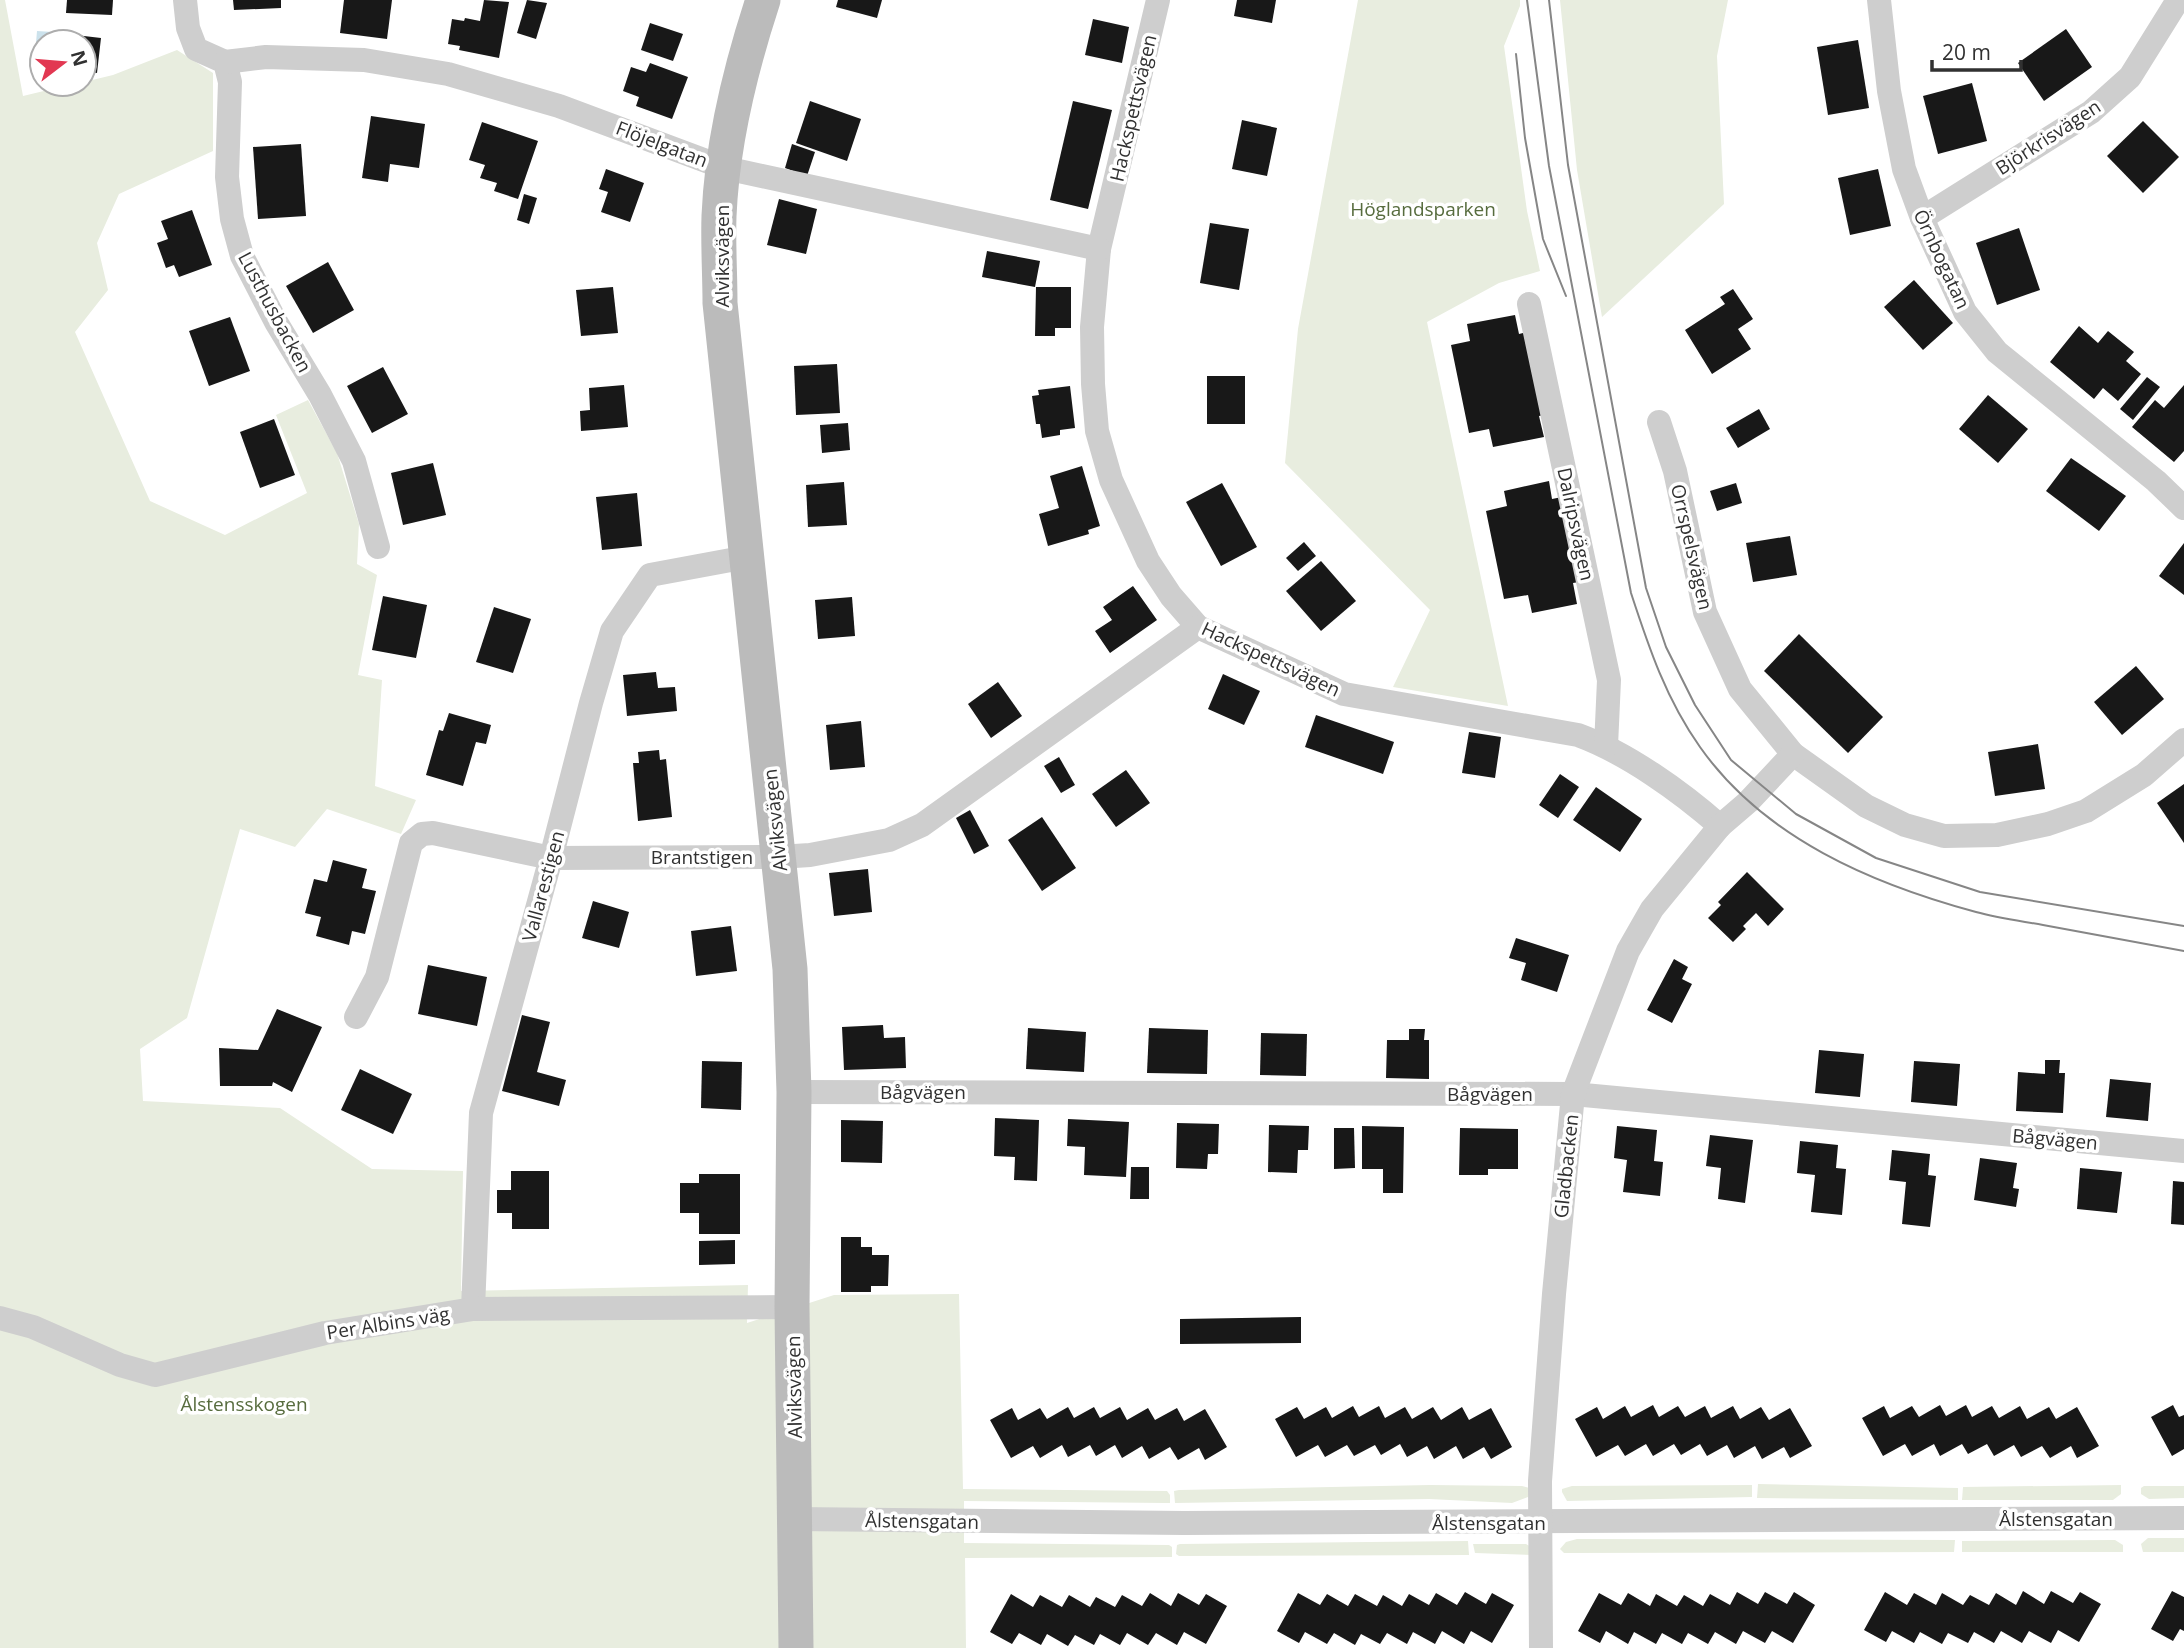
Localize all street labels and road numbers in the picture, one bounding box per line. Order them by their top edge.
street label: Hackspettsvägen [1103,32,1163,184]
street label: Björkrisvägen [1990,93,2106,181]
street label: Flöjelgatan [612,115,712,173]
street label: Alviksvägen [709,205,735,307]
street label: Örnbogatan [1908,205,1976,313]
street label: Lusthusbacken [232,247,318,377]
street label: Dalripsvägen [1551,465,1601,583]
street label: Orrspelsvägen [1665,482,1719,612]
street label: Hackspettsvägen [1197,615,1345,703]
street label: Alviksvägen [757,768,793,872]
street label: Vallarestigen [516,828,570,944]
street label: Brantstigen [651,844,753,870]
street label: Bågvägen [880,1079,966,1105]
street label: Bågvägen [1447,1081,1533,1107]
street label: Gladbacken [1548,1113,1584,1219]
street label: Bågvägen [2011,1122,2099,1156]
street label: Per Albins väg [325,1300,451,1346]
street label: Alviksvägen [780,1335,808,1439]
street label: Ålstensgatan [1999,1506,2113,1532]
street label: Ålstensgatan [865,1507,979,1535]
street label: Ålstensgatan [1432,1510,1546,1536]

